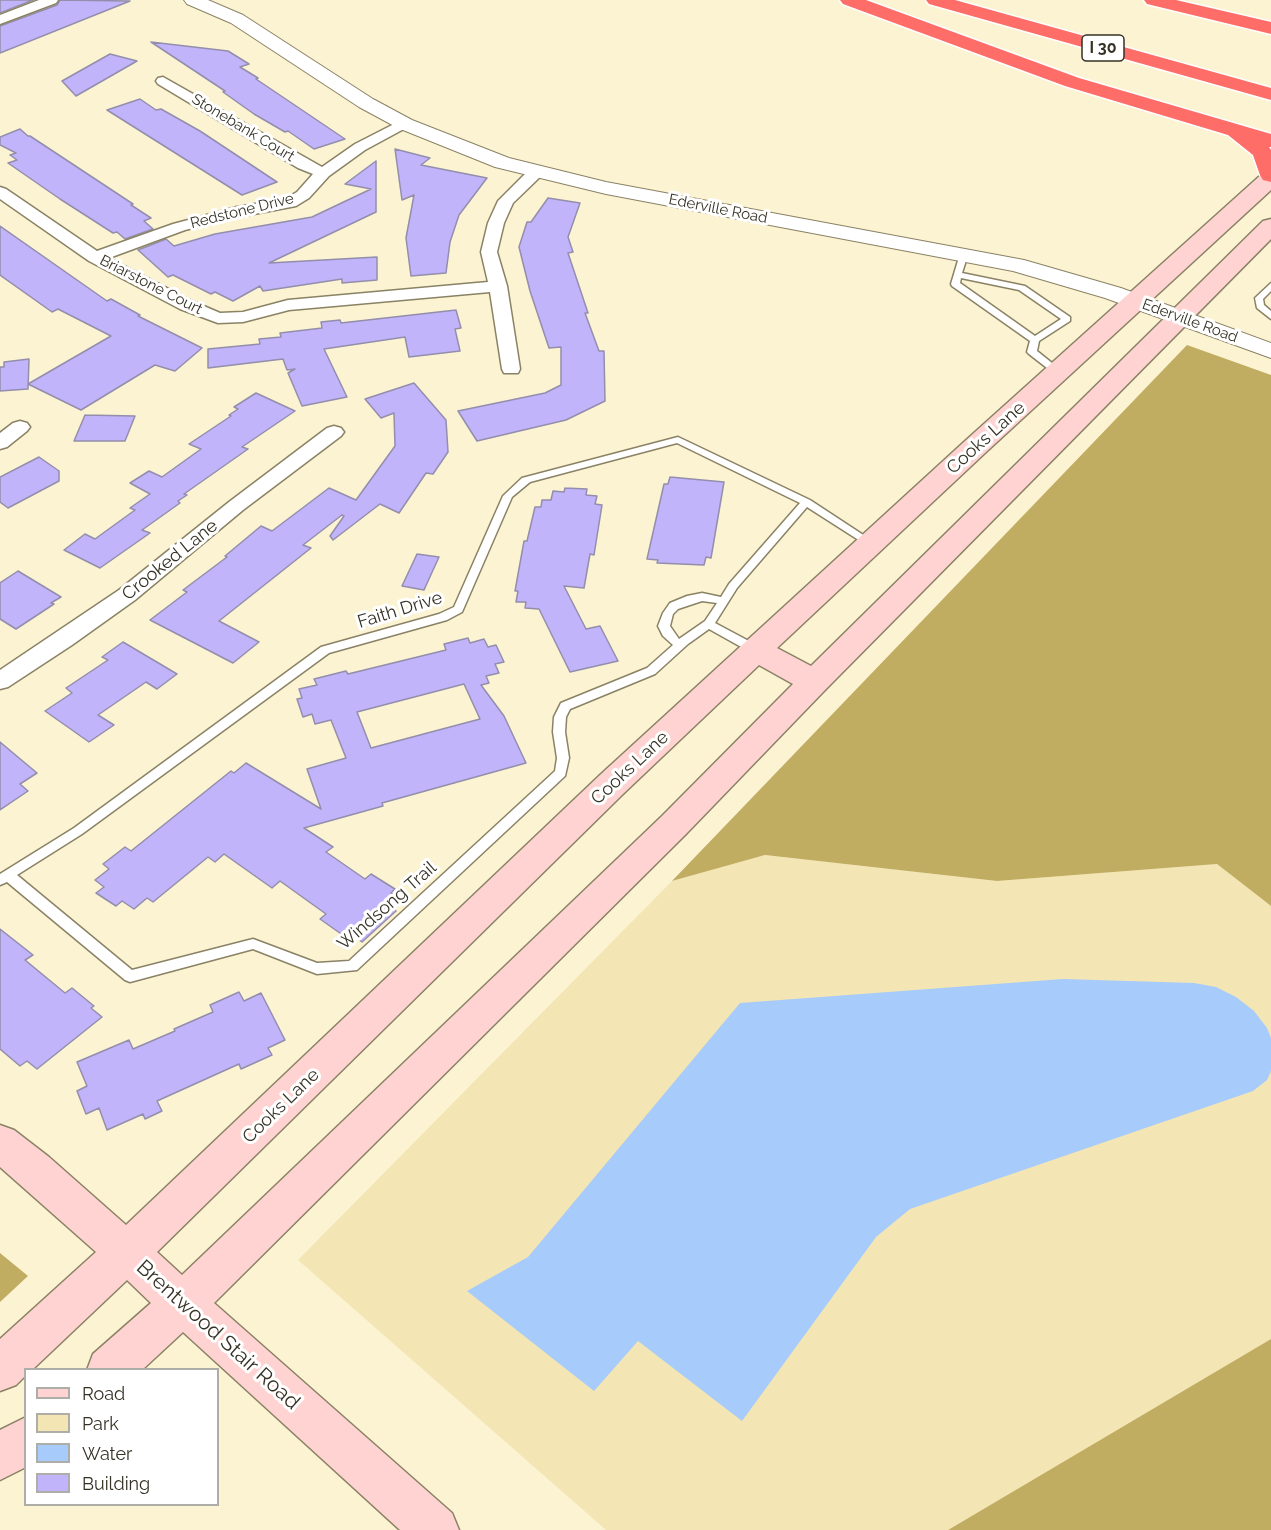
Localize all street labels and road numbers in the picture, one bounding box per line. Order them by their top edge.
road number: I 30 [1082,35,1124,61]
street label: Stonebank Court [188,90,298,166]
street label: Redstone Drive [188,189,296,233]
street label: Ederville Road [667,191,769,227]
street label: Briarstone Court [97,251,205,319]
street label: Ederville Road [1140,295,1240,347]
street label: Cooks Lane [942,397,1030,479]
street label: Crooked Lane [118,515,222,605]
street label: Faith Drive [355,587,445,633]
street label: Cooks Lane [587,727,673,809]
street label: Windsong Trail [333,857,441,955]
street label: Cooks Lane [238,1064,324,1148]
street label: Brentwood Stair Road [131,1255,305,1415]

